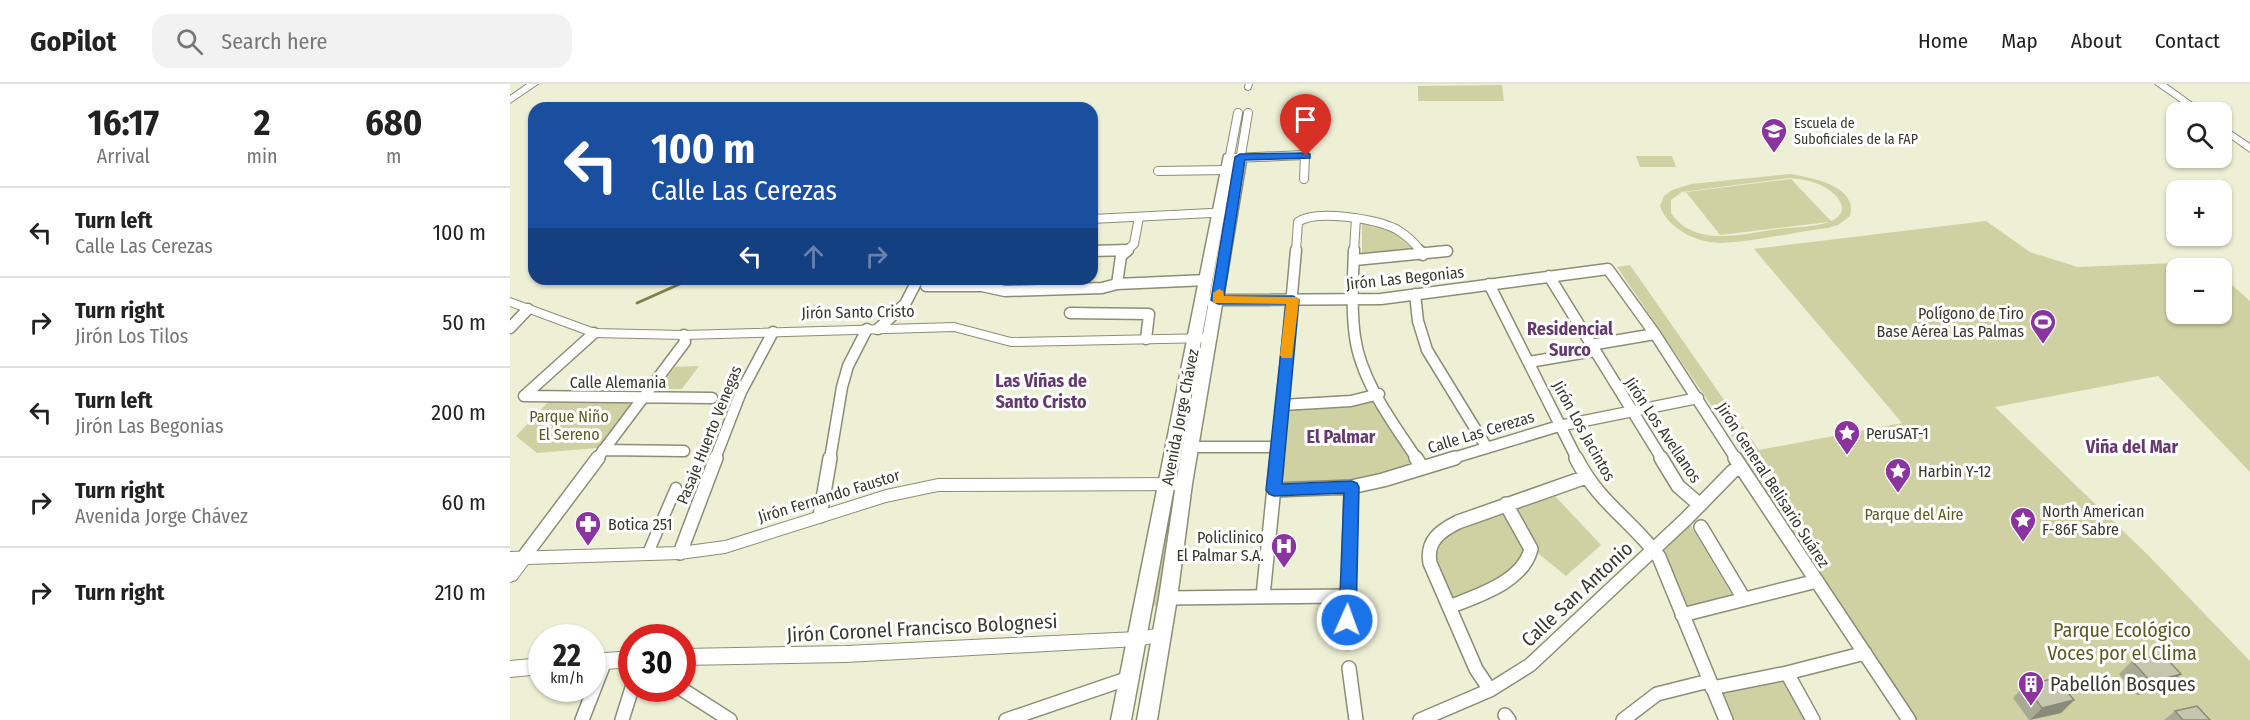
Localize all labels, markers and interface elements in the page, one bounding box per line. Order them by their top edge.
search box [152,14,572,68]
text: GoPilot [30,25,116,58]
icon: search [173,25,206,58]
text: Search here [221,28,327,55]
text: Home [1918,28,1968,54]
text: Map [2001,28,2038,54]
text: About [2071,28,2122,54]
text: Contact [2155,28,2220,54]
pin [1280,94,1331,156]
text: 16:17 [87,101,159,145]
text: 2 [254,101,270,145]
text: 680 [365,101,423,145]
map controls [2166,102,2232,324]
button: search [2166,102,2232,168]
icon: arrive [1289,103,1322,136]
place label: Escuela de Suboficiales de la FAP [1794,115,1918,148]
school or university icon: Escuela de Suboficiales de la FAP [1759,116,1789,154]
text: 100 m [651,124,755,174]
icon: left [552,126,630,204]
text: Arrival [97,144,150,168]
text: min [247,144,278,168]
text: m [386,144,401,168]
text: Calle Las Cerezas [651,175,837,207]
button: + [2166,180,2232,246]
text: Turn left [75,207,153,234]
icon: left [24,216,57,249]
text: 100 m [432,219,486,246]
text: Calle Las Cerezas [75,234,213,258]
icon: left [734,240,767,273]
icon: ahead [797,240,830,273]
icon: right [860,240,893,273]
button: − [2166,258,2232,324]
street label: Jirón Las Begonias [1345,262,1465,294]
text: Turn right [75,297,164,324]
street label: Jirón Santo Cristo [801,302,915,322]
place label: Polígono de Tiro Base Aérea Las Palmas [1877,304,2024,341]
icon: right [24,306,57,339]
sports icon: Polígono de Tiro Base Aérea Las Palmas [2028,307,2058,345]
text: 50 m [442,309,486,336]
district label: Residencial Surco [1527,318,1613,361]
text: Jirón Los Tilos [75,324,188,348]
street label: Avenida Jorge Chávez [1157,347,1203,487]
street label: Pasaje Huerto Venegas [673,363,746,507]
district label: Las Viñas de Santo Cristo [995,370,1087,413]
street label: Calle Alemania [570,373,666,392]
street label: Jirón Los Avellanos [1621,374,1705,486]
street label: Jirón Los Jacintos [1549,378,1619,485]
text: Turn left [75,387,153,414]
icon: left [24,396,57,429]
text: 200 m [431,399,486,426]
street label: Jirón General Belisario Suárez [1712,399,1834,571]
park label: Parque Niño El Sereno [529,407,609,444]
street label: Calle Las Cerezas [1425,407,1537,457]
text: Jirón Las Begonias [75,414,224,438]
place icon: PeruSAT-1 [1832,418,1862,456]
place label: PeruSAT-1 [1866,424,1929,443]
district label: El Palmar [1307,426,1376,448]
district label: Viña del Mar [2085,436,2179,458]
place icon: Harbin Y-12 [1883,456,1913,494]
place label: Harbin Y-12 [1918,462,1991,481]
street label: Jirón Fernando Faustor [756,465,903,527]
text: Turn right [75,477,164,504]
icon: right [24,486,57,519]
text: 60 m [442,489,486,516]
place label: North American F-86F Sabre [2042,502,2144,539]
text: Avenida Jorge Chávez [75,504,248,528]
park label: Parque del Aire [1864,505,1964,524]
place icon: North American F-86F Sabre [2008,505,2038,543]
pharmacy icon: Botica 251 [573,509,603,547]
place label: Botica 251 [608,515,673,534]
place label: Policlinico El Palmar S.A. [1176,528,1264,565]
hospital icon: Policlinico El Palmar S.A. [1269,531,1299,569]
street label: Calle San Antonio [1516,536,1638,652]
icon: right [24,576,57,609]
text: Turn right [75,579,164,606]
text: 210 m [435,579,486,606]
position arrow [1315,588,1379,652]
street label: Jirón Coronel Francisco Bolognesi [786,609,1058,647]
park label: Parque Ecológico Voces por el Clima [2047,618,2197,665]
speed limit sign: 30 [618,624,696,702]
text: 22 [553,638,581,674]
text: km/h [550,669,584,687]
building icon: Pabellón Bosques [2016,669,2046,707]
place label: Pabellón Bosques [2050,672,2196,696]

